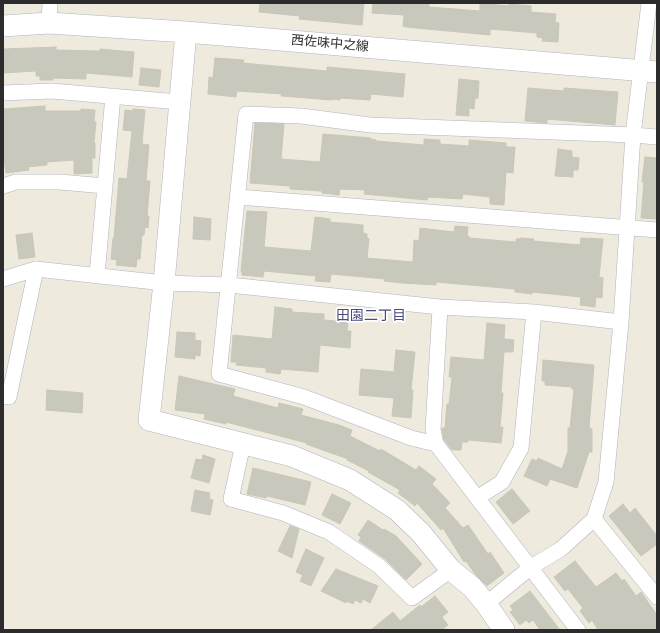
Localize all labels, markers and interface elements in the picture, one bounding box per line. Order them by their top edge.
street label: 西佐味中之線 [290,33,370,55]
district label: 田園二丁目 [336,308,406,324]

